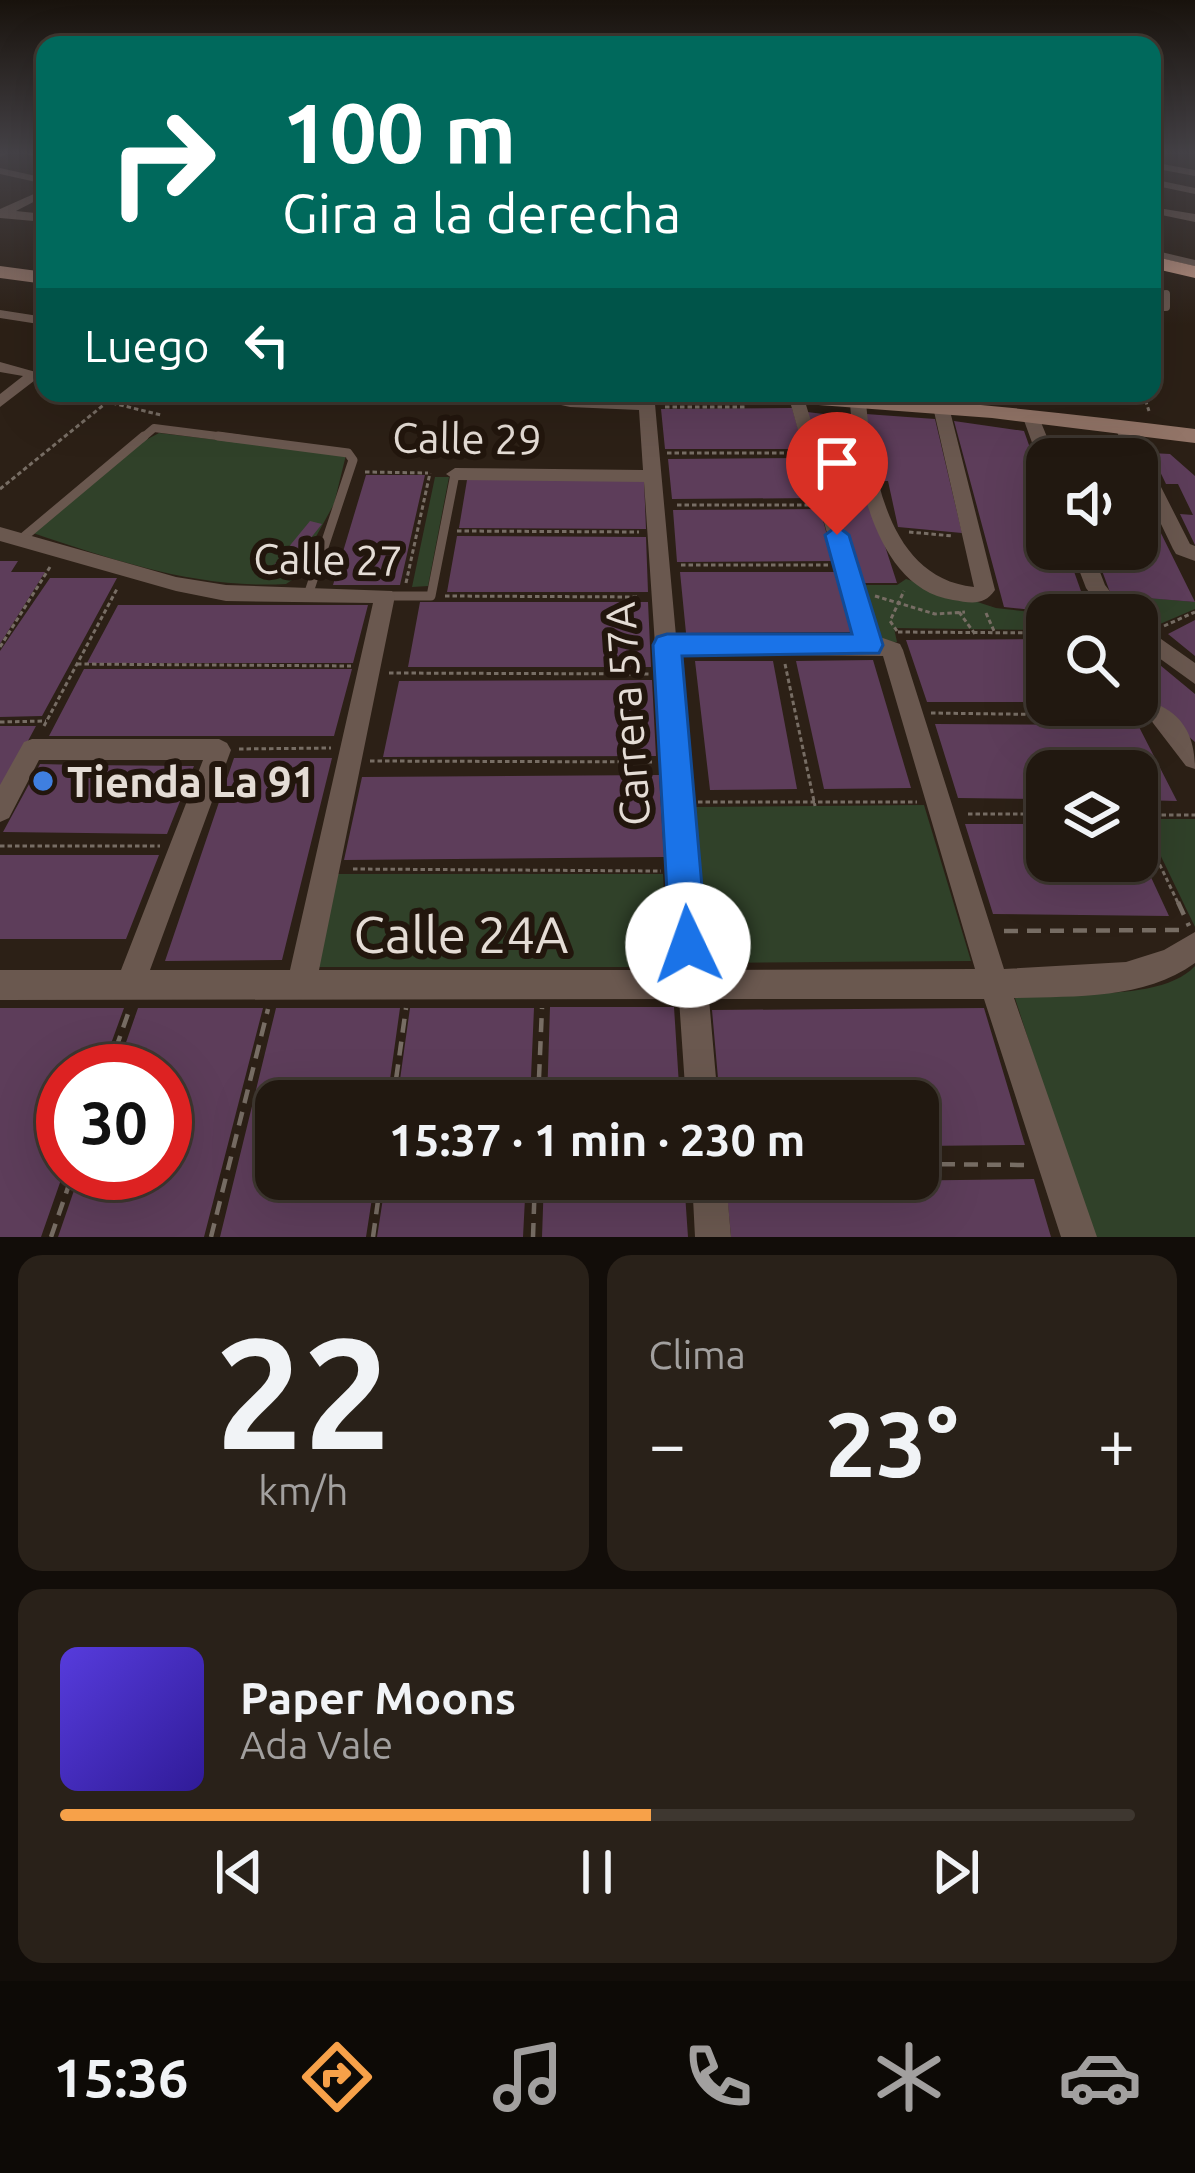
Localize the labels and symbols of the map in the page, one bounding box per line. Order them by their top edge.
pin [786,412,888,535]
street label: Calle 29 [392,413,542,463]
street label: Calle 27 [253,534,403,584]
street label: Carrera 57A [596,601,658,827]
place label: Tienda La 91 [67,758,315,805]
marker: Tienda La 91 [30,768,56,794]
position arrow [625,882,751,1008]
street label: Calle 24A [354,905,568,963]
speed limit sign: 30 [36,1044,192,1200]

